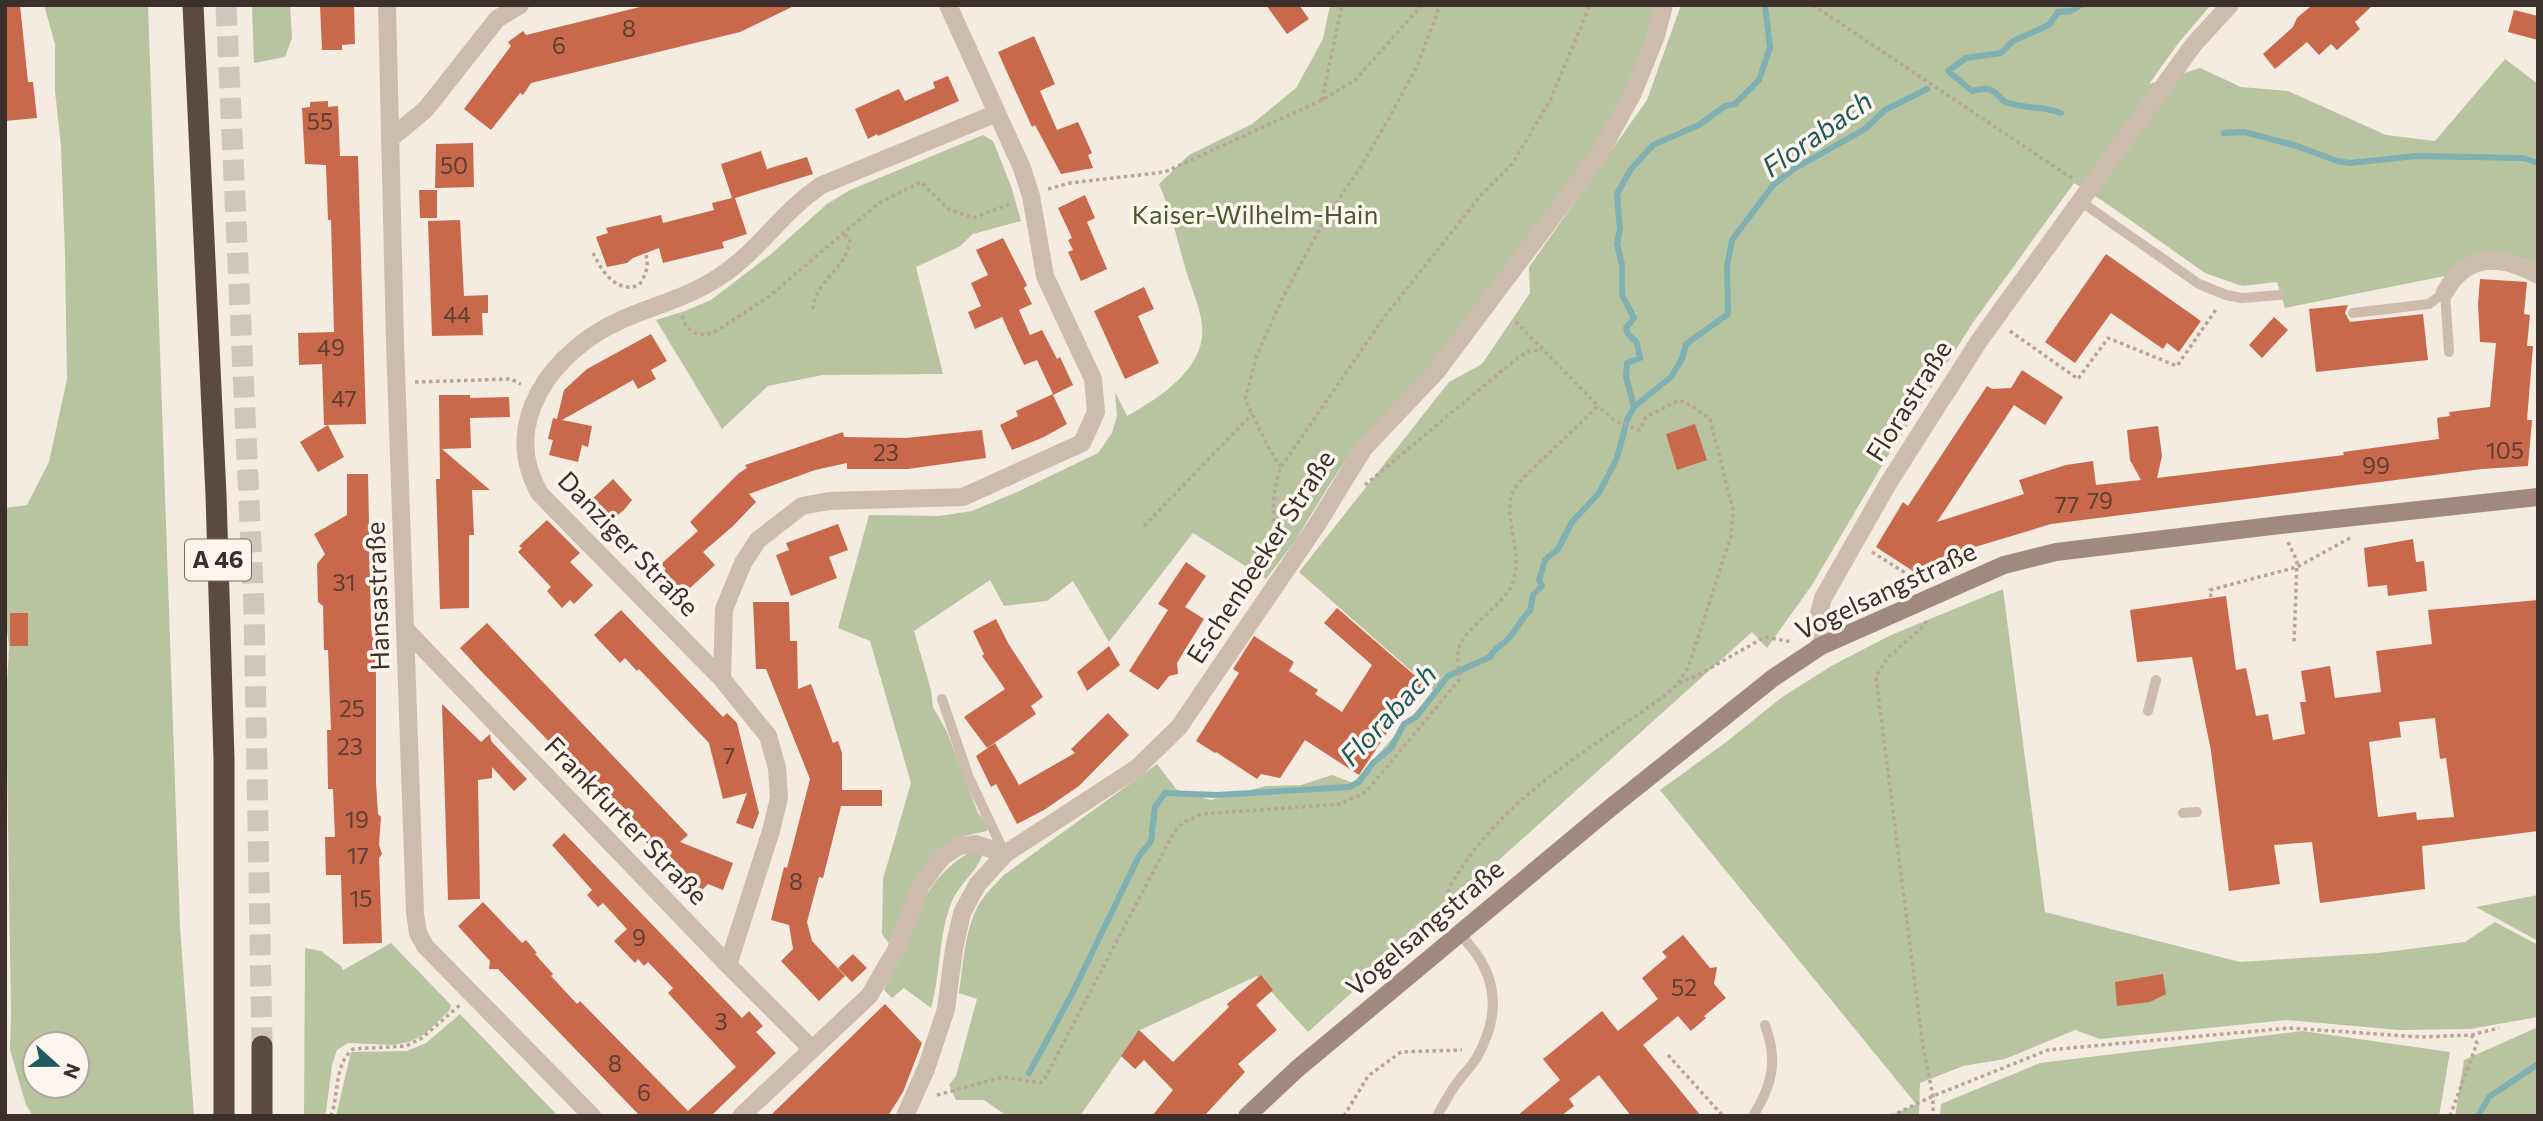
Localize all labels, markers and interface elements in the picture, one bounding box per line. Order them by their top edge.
house number: 8 [622,14,636,42]
house number: 6 [552,31,566,59]
water label: Florabach [1755,83,1878,183]
house number: 55 [307,107,333,135]
house number: 50 [440,151,468,179]
park label: Kaiser-Wilhelm-Hain [1132,198,1378,229]
house number: 44 [443,300,471,328]
house number: 49 [317,333,345,361]
street label: Florastraße [1858,334,1957,466]
house number: 47 [331,384,357,412]
house number: 105 [2486,436,2524,464]
house number: 23 [873,438,899,466]
street label: Eschenbeeker Straße [1179,444,1340,669]
house number: 99 [2362,451,2390,479]
street label: Danziger Straße [552,464,706,622]
house number: 79 [2087,486,2113,514]
house number: 77 [2055,490,2079,518]
street label: Hansastraße [358,521,395,671]
street label: Vogelsangstraße [1790,534,1981,645]
road number: A 46 [185,540,251,580]
house number: 31 [333,568,355,596]
water label: Florabach [1332,656,1443,772]
house number: 25 [339,694,365,722]
street label: Frankfurter Straße [539,730,715,910]
house number: 23 [337,732,363,760]
house number: 7 [723,741,735,769]
house number: 19 [345,805,369,833]
house number: 17 [347,841,369,869]
street label: Vogelsangstraße [1339,852,1509,1002]
house number: 8 [789,867,803,895]
house number: 15 [349,884,373,912]
house number: 9 [632,923,646,951]
house number: 52 [1671,973,1697,1001]
house number: 3 [714,1007,728,1035]
north arrow [21,1030,91,1100]
house number: 8 [608,1049,622,1077]
text: N [59,1060,86,1082]
house number: 6 [637,1078,651,1106]

